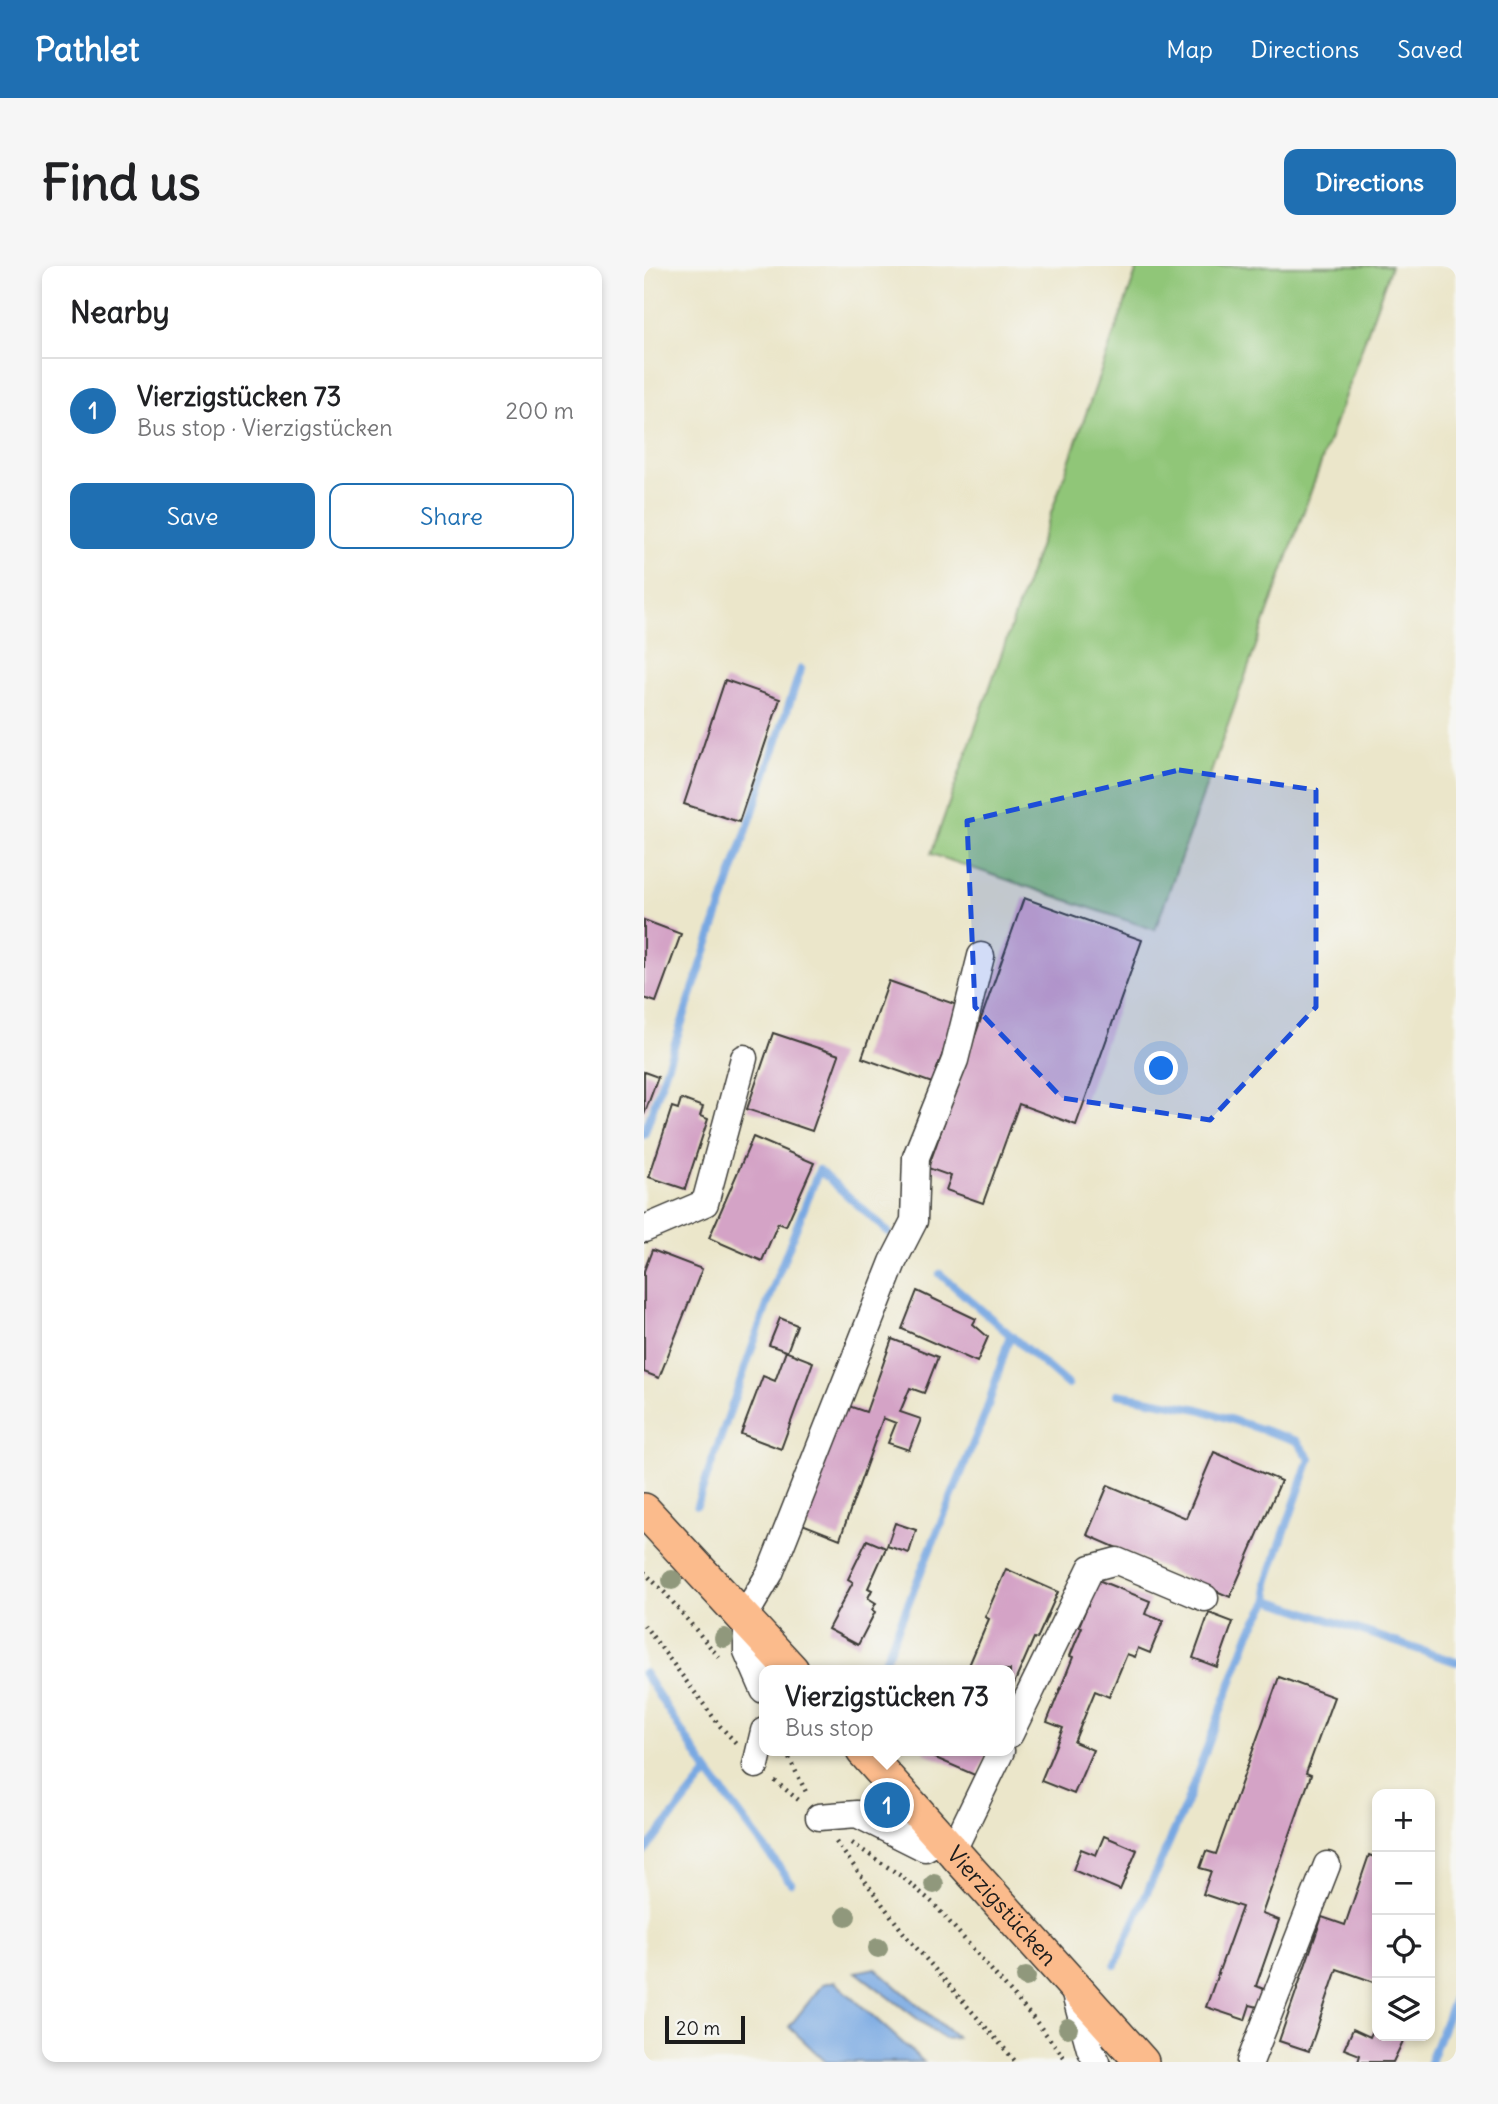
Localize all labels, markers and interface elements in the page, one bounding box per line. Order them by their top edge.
text: Pathlet [35,28,139,70]
text: Map [1166,34,1213,64]
text: Directions [1251,34,1359,64]
text: Saved [1397,34,1463,64]
button: Directions [1284,149,1456,215]
text: Find us [42,152,200,213]
text: Nearby [70,293,170,331]
text: Vierzigstücken 73 [137,380,341,413]
text: 1 [88,396,98,425]
text: 200 m [505,396,574,425]
text: Bus stop · Vierzigstücken [137,413,393,442]
button: Save [70,483,315,549]
button: Share [329,483,574,549]
your location [1144,1051,1178,1085]
popup [759,1665,1015,1756]
text: Vierzigstücken 73 [785,1680,989,1713]
text: Bus stop [785,1713,874,1742]
pin: 1 [864,1779,910,1831]
map controls [1372,1789,1435,2041]
button: + [1372,1789,1435,1852]
street label: Vierzigstücken [941,1840,1063,1971]
button: − [1372,1852,1435,1915]
button: locate [1372,1915,1435,1978]
button: layers [1372,1978,1435,2041]
scale bar [665,2013,746,2045]
text: 20 m [676,2016,720,2040]

